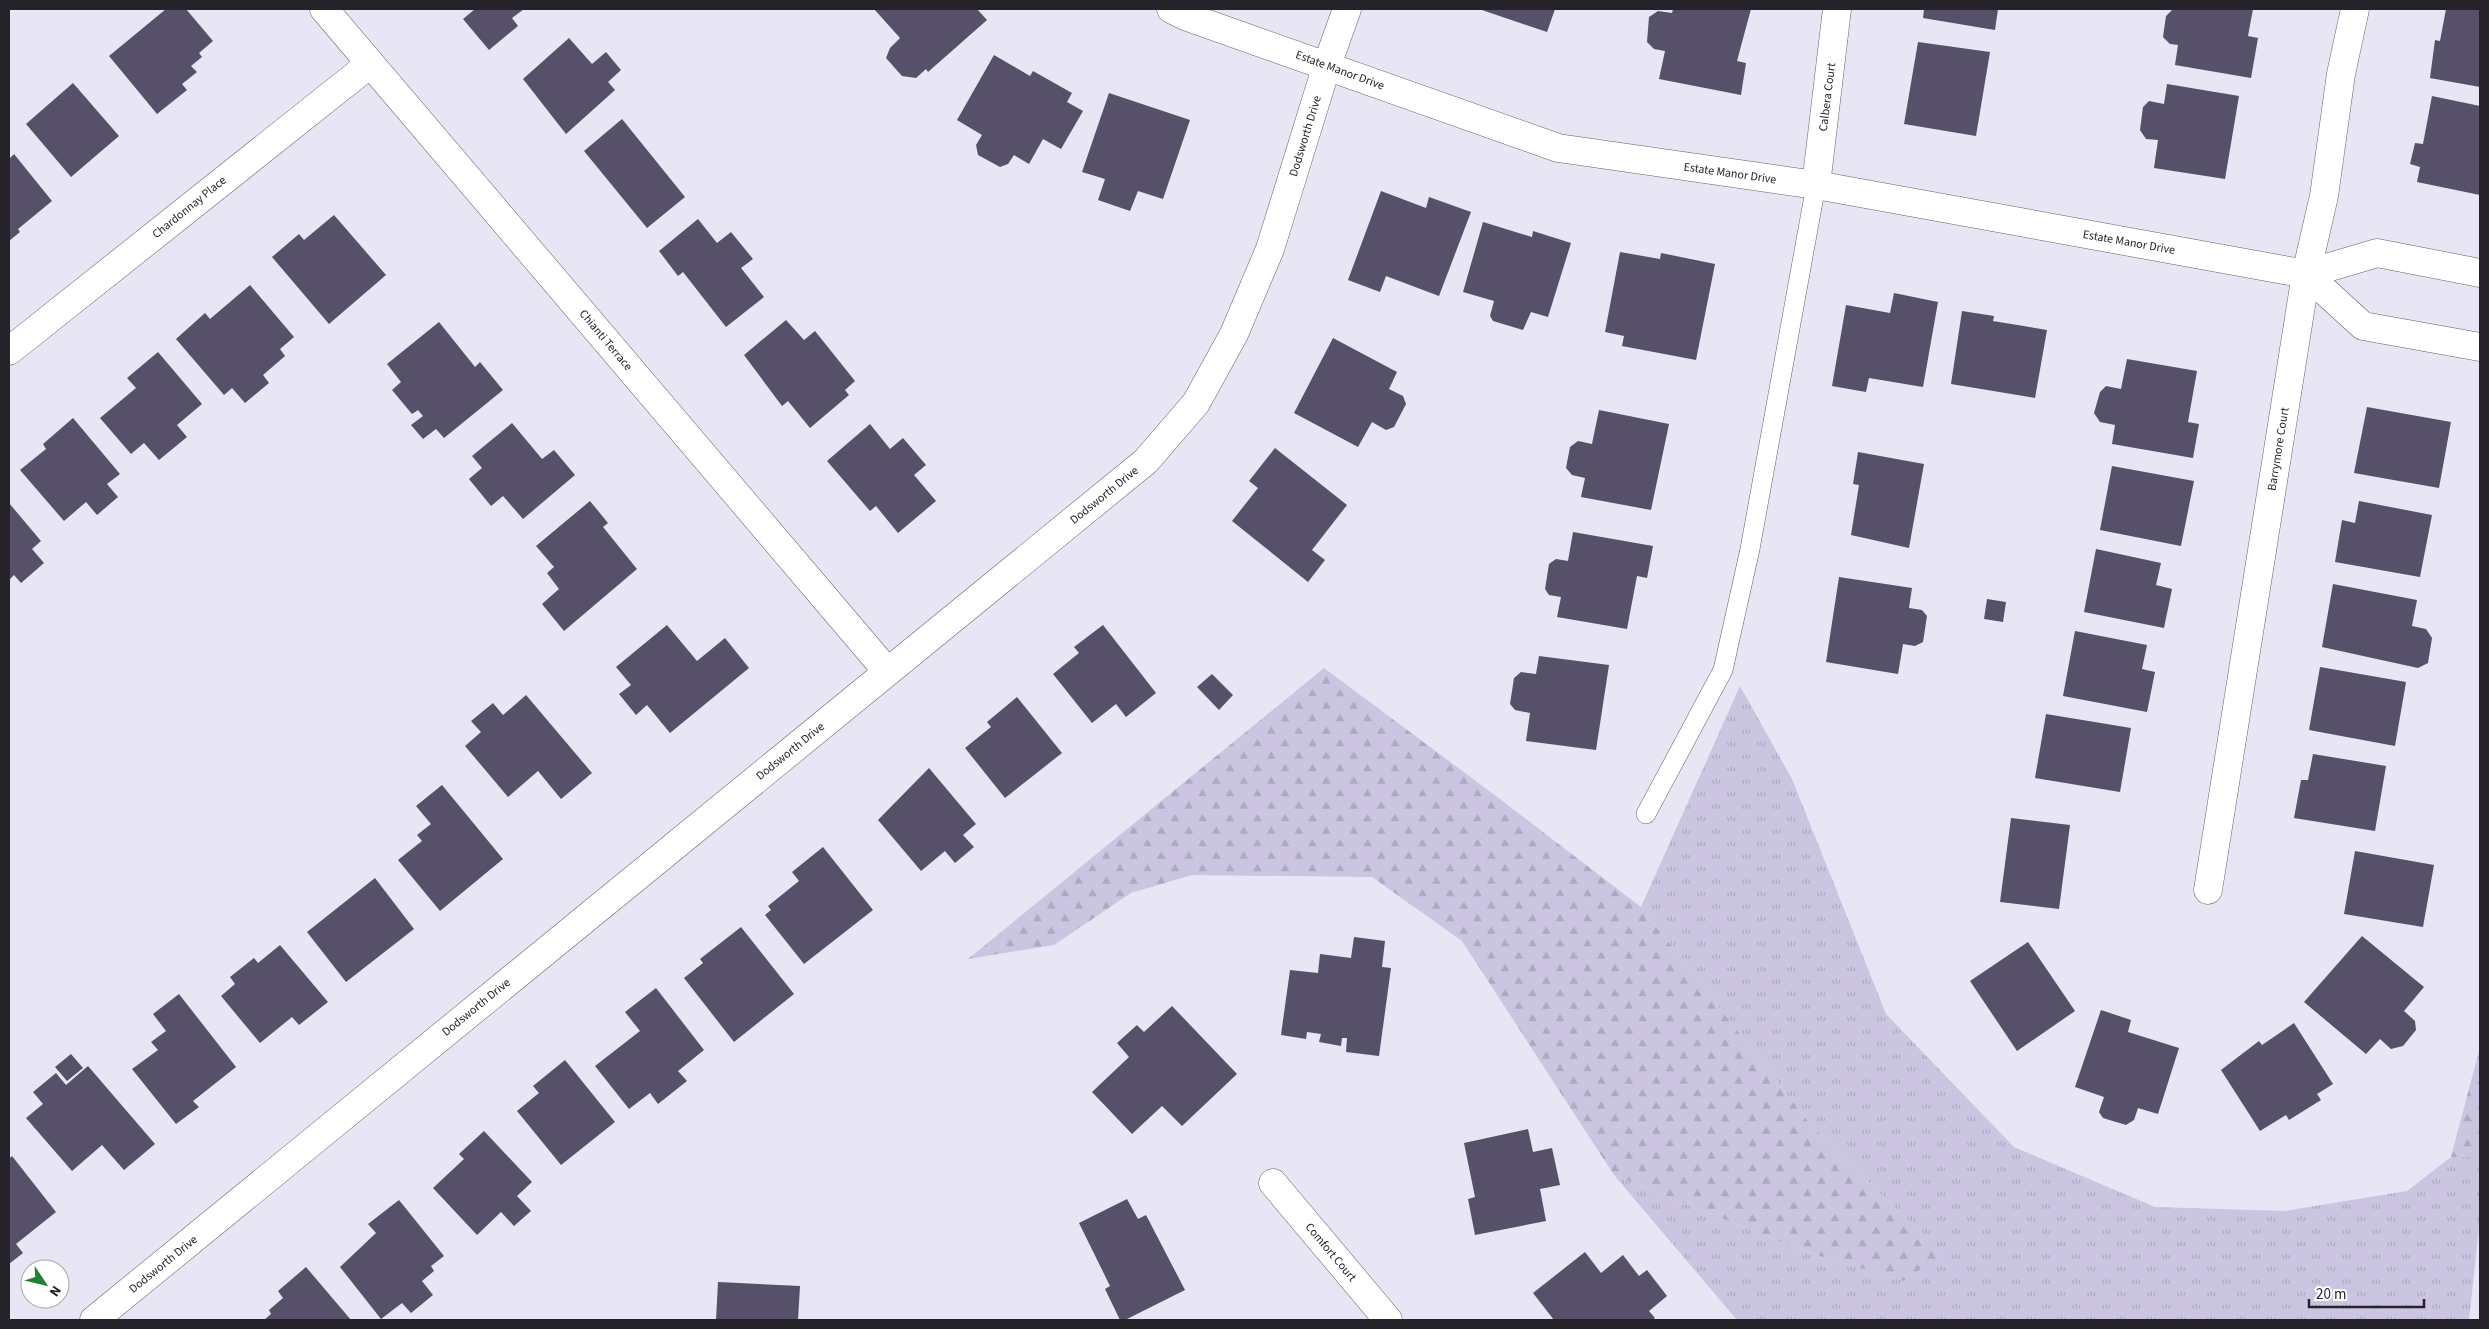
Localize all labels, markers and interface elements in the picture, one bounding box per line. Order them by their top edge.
street label: Estate Manor Drive [1293,47,1387,94]
street label: Calbera Court [1815,62,1840,132]
street label: Dodsworth Drive [1285,94,1326,179]
street label: Estate Manor Drive [1682,159,1777,188]
street label: Chardonnay Place [149,172,230,243]
street label: Estate Manor Drive [2081,226,2176,259]
street label: Chianti Terrace [575,306,636,375]
street label: Barrymore Court [2264,406,2293,492]
street label: Dodsworth Drive [1066,462,1142,528]
street label: Dodsworth Drive [752,718,828,784]
street label: Dodsworth Drive [438,974,514,1040]
street label: Comfort Court [1301,1219,1360,1285]
street label: Dodsworth Drive [125,1231,201,1297]
north arrow [20,1259,70,1309]
scale bar [2309,1276,2424,1308]
text: N [44,1281,66,1300]
text: 20 m [2316,1284,2346,1305]

